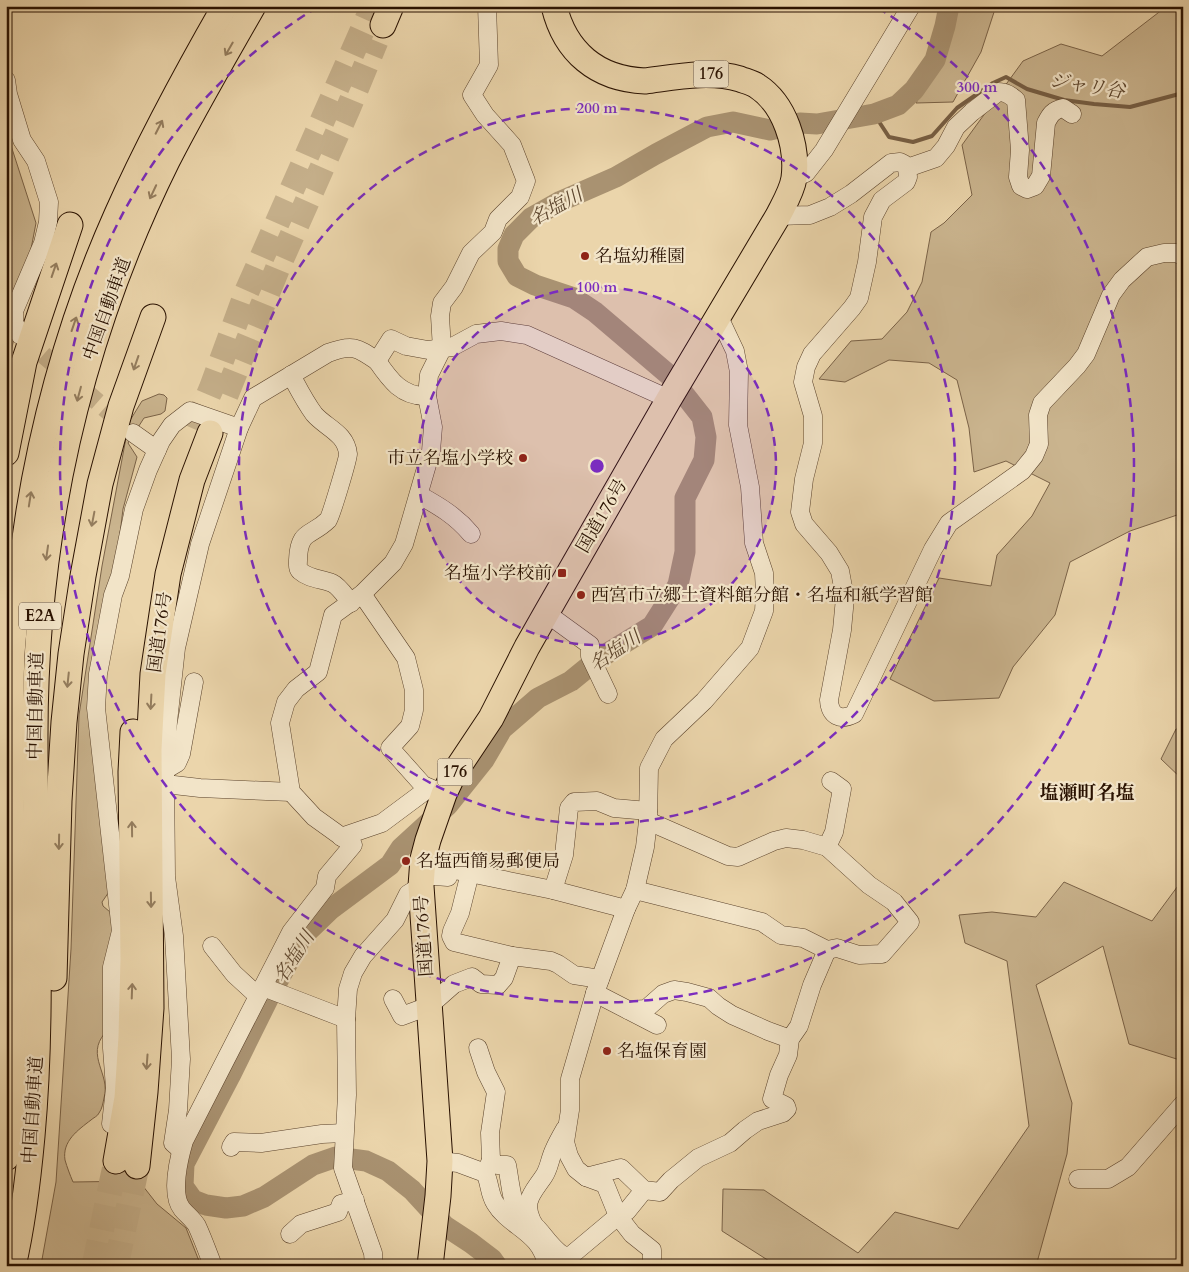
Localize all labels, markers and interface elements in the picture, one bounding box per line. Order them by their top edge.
one-way arrow [223,41,233,55]
road number: 176 [694,61,728,88]
water label: ジャリ谷 [1048,67,1127,105]
text: 300 m [957,77,998,97]
text: 200 m [577,98,618,118]
one-way arrow [154,120,164,135]
water label: 名塩川 [525,181,589,232]
one-way arrow [148,184,157,199]
place label: 名塩幼稚園 [595,244,685,269]
marker: 名塩幼稚園 [579,250,591,262]
street label: 中国自動車道 [77,254,137,364]
one-way arrow [50,263,59,279]
text: 100 m [577,277,618,297]
one-way arrow [70,317,80,333]
one-way arrow [131,355,140,370]
one-way arrow [73,385,83,401]
place label: 市立名塩小学校 [387,446,513,471]
marker: 市立名塩小学校 [517,452,529,464]
centre of rings [588,457,606,475]
street label: 国道176号 [571,474,633,558]
one-way arrow [26,491,36,507]
one-way arrow [88,511,98,527]
one-way arrow [41,544,51,560]
place label: 名塩小学校前 [444,561,552,586]
marker: 名塩小学校前 [556,567,568,579]
place label: 西宮市立郷土資料館分館・名塩和紙学習館 [591,583,933,608]
marker: 西宮市立郷土資料館分館・名塩和紙学習館 [575,589,587,601]
street label: 国道176号 [142,590,178,674]
road number: E2A [19,602,61,630]
water label: 名塩川 [584,623,648,678]
street label: 中国自動車道 [23,652,49,760]
one-way arrow [63,672,73,688]
one-way arrow [147,694,156,710]
road number: 176 [438,759,472,786]
district label: 塩瀬町名塩 [1039,780,1135,806]
one-way arrow [127,821,137,837]
one-way arrow [54,834,64,850]
place label: 名塩西簡易郵便局 [416,849,560,874]
marker: 名塩西簡易郵便局 [400,855,412,867]
one-way arrow [146,891,155,907]
street label: 国道176号 [409,894,439,978]
water label: 名塩川 [268,924,322,988]
one-way arrow [128,983,137,999]
place label: 名塩保育園 [617,1039,707,1064]
marker: 名塩保育園 [601,1045,613,1057]
one-way arrow [142,1054,151,1070]
street label: 中国自動車道 [17,1055,49,1165]

